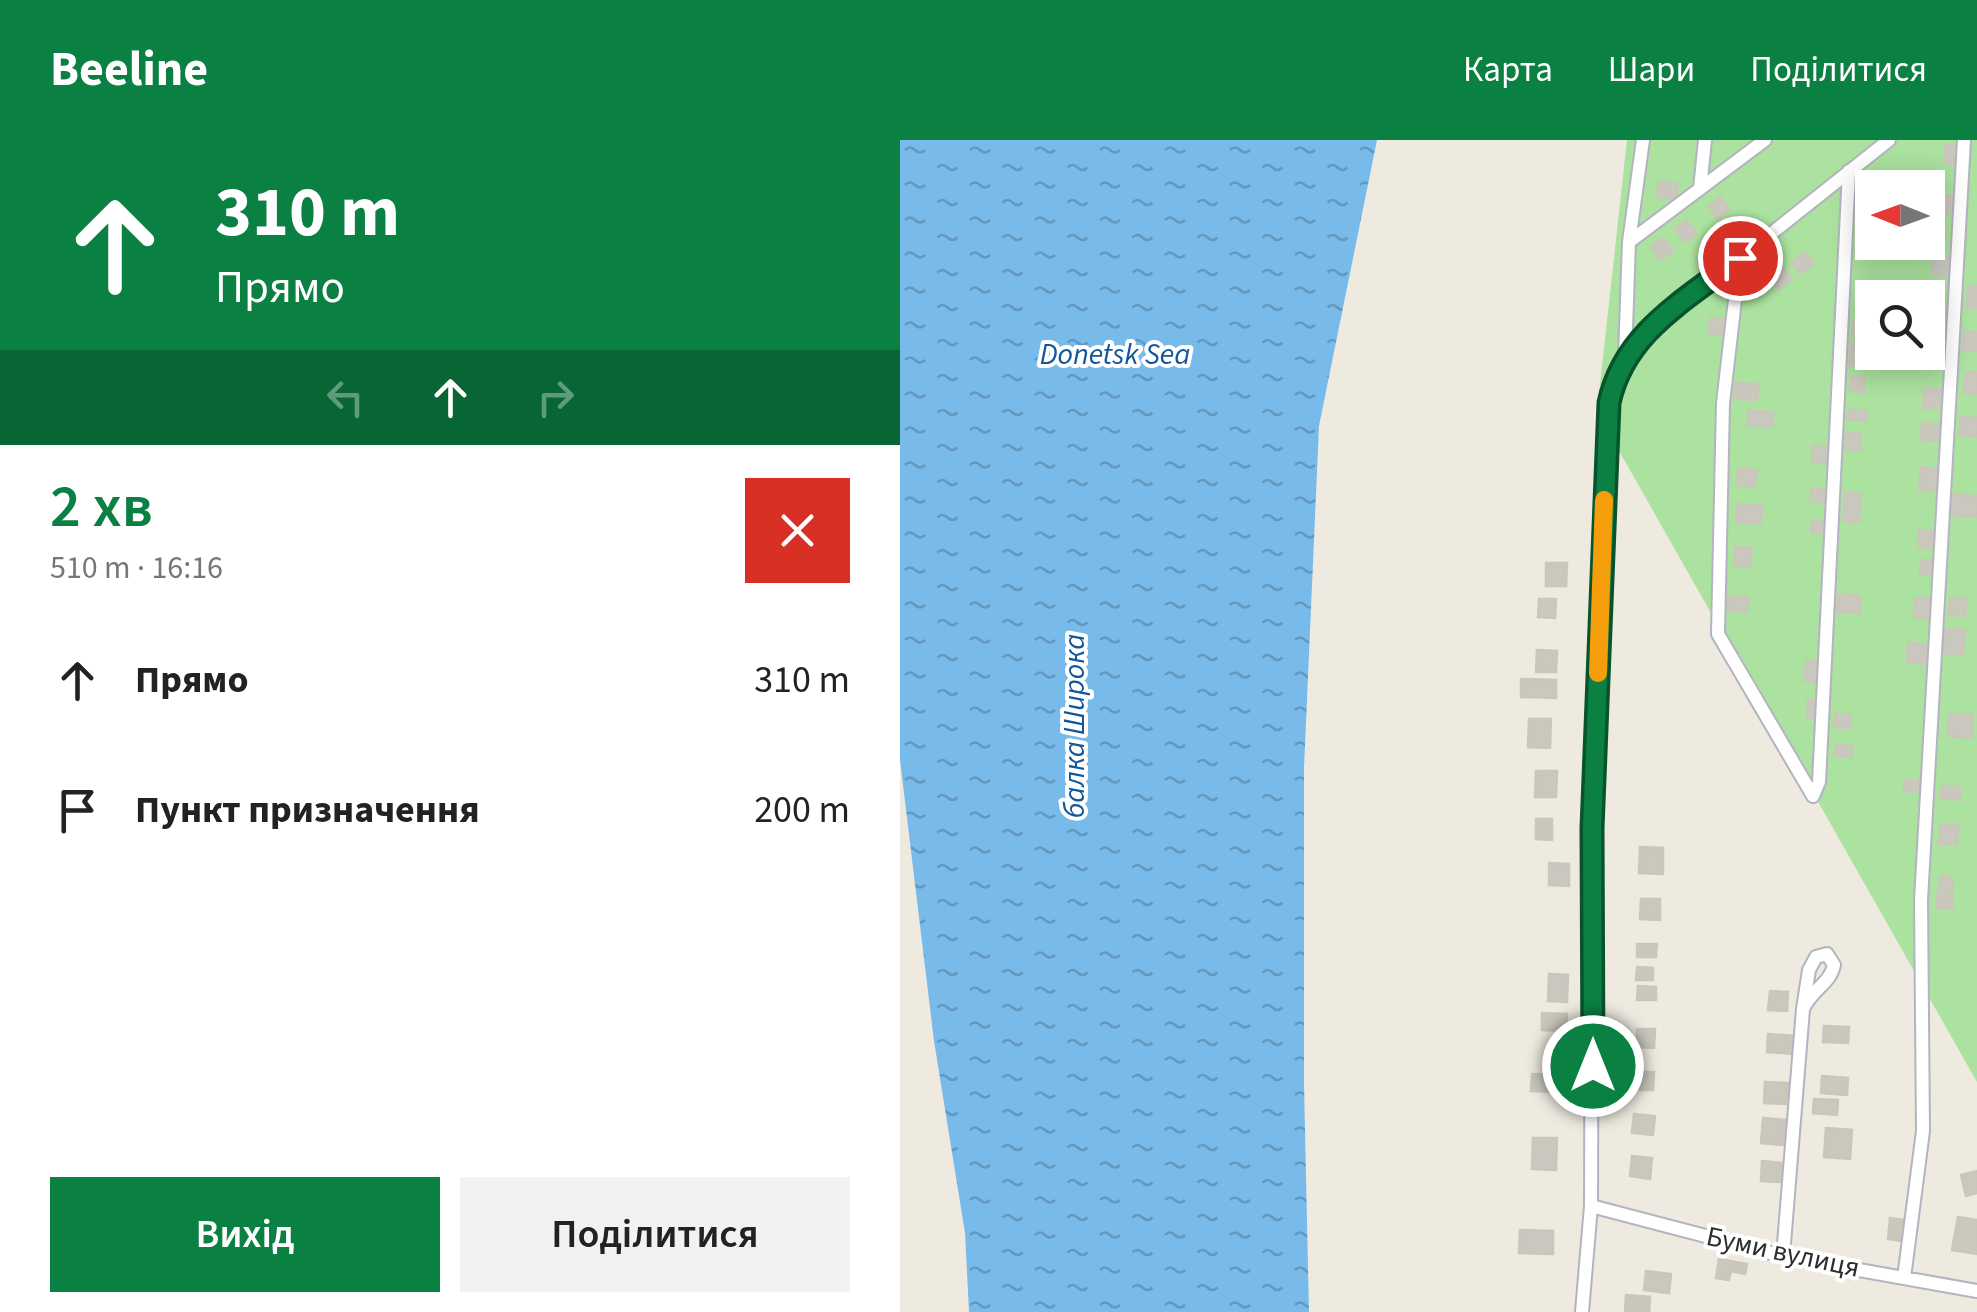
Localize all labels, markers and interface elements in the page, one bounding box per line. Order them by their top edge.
text: Beeline [50,36,208,104]
text: Карта [1463,45,1553,95]
text: Шари [1608,45,1695,95]
text: Поділитися [1750,45,1927,95]
text: 310 m [215,163,400,263]
north arrow [1855,170,1945,260]
map controls [1855,170,1945,370]
icon: ahead [50,180,180,310]
pin [1698,216,1783,301]
icon: arrive [1713,231,1768,286]
text: Прямо [215,256,345,320]
button: search [1855,280,1945,370]
water label: Donetsk Sea [1040,333,1190,376]
icon: left [318,370,373,425]
icon: ahead [423,370,478,425]
icon: right [528,370,583,425]
text: 2 хв [50,465,153,550]
button: close [745,478,850,583]
text: 510 m · 16:16 [50,545,223,591]
water label: балка Широка [1053,634,1096,818]
icon: ahead [50,653,105,708]
text: Прямо [135,653,249,707]
text: 310 m [754,653,850,707]
icon: arrive [50,783,105,838]
text: Пункт призначення [135,783,480,837]
text: 200 m [754,783,850,837]
position arrow [1541,1014,1645,1118]
button: Вихід [50,1177,440,1292]
button: Поділитися [460,1177,850,1292]
street label: Буми вулиця [1703,1216,1863,1288]

